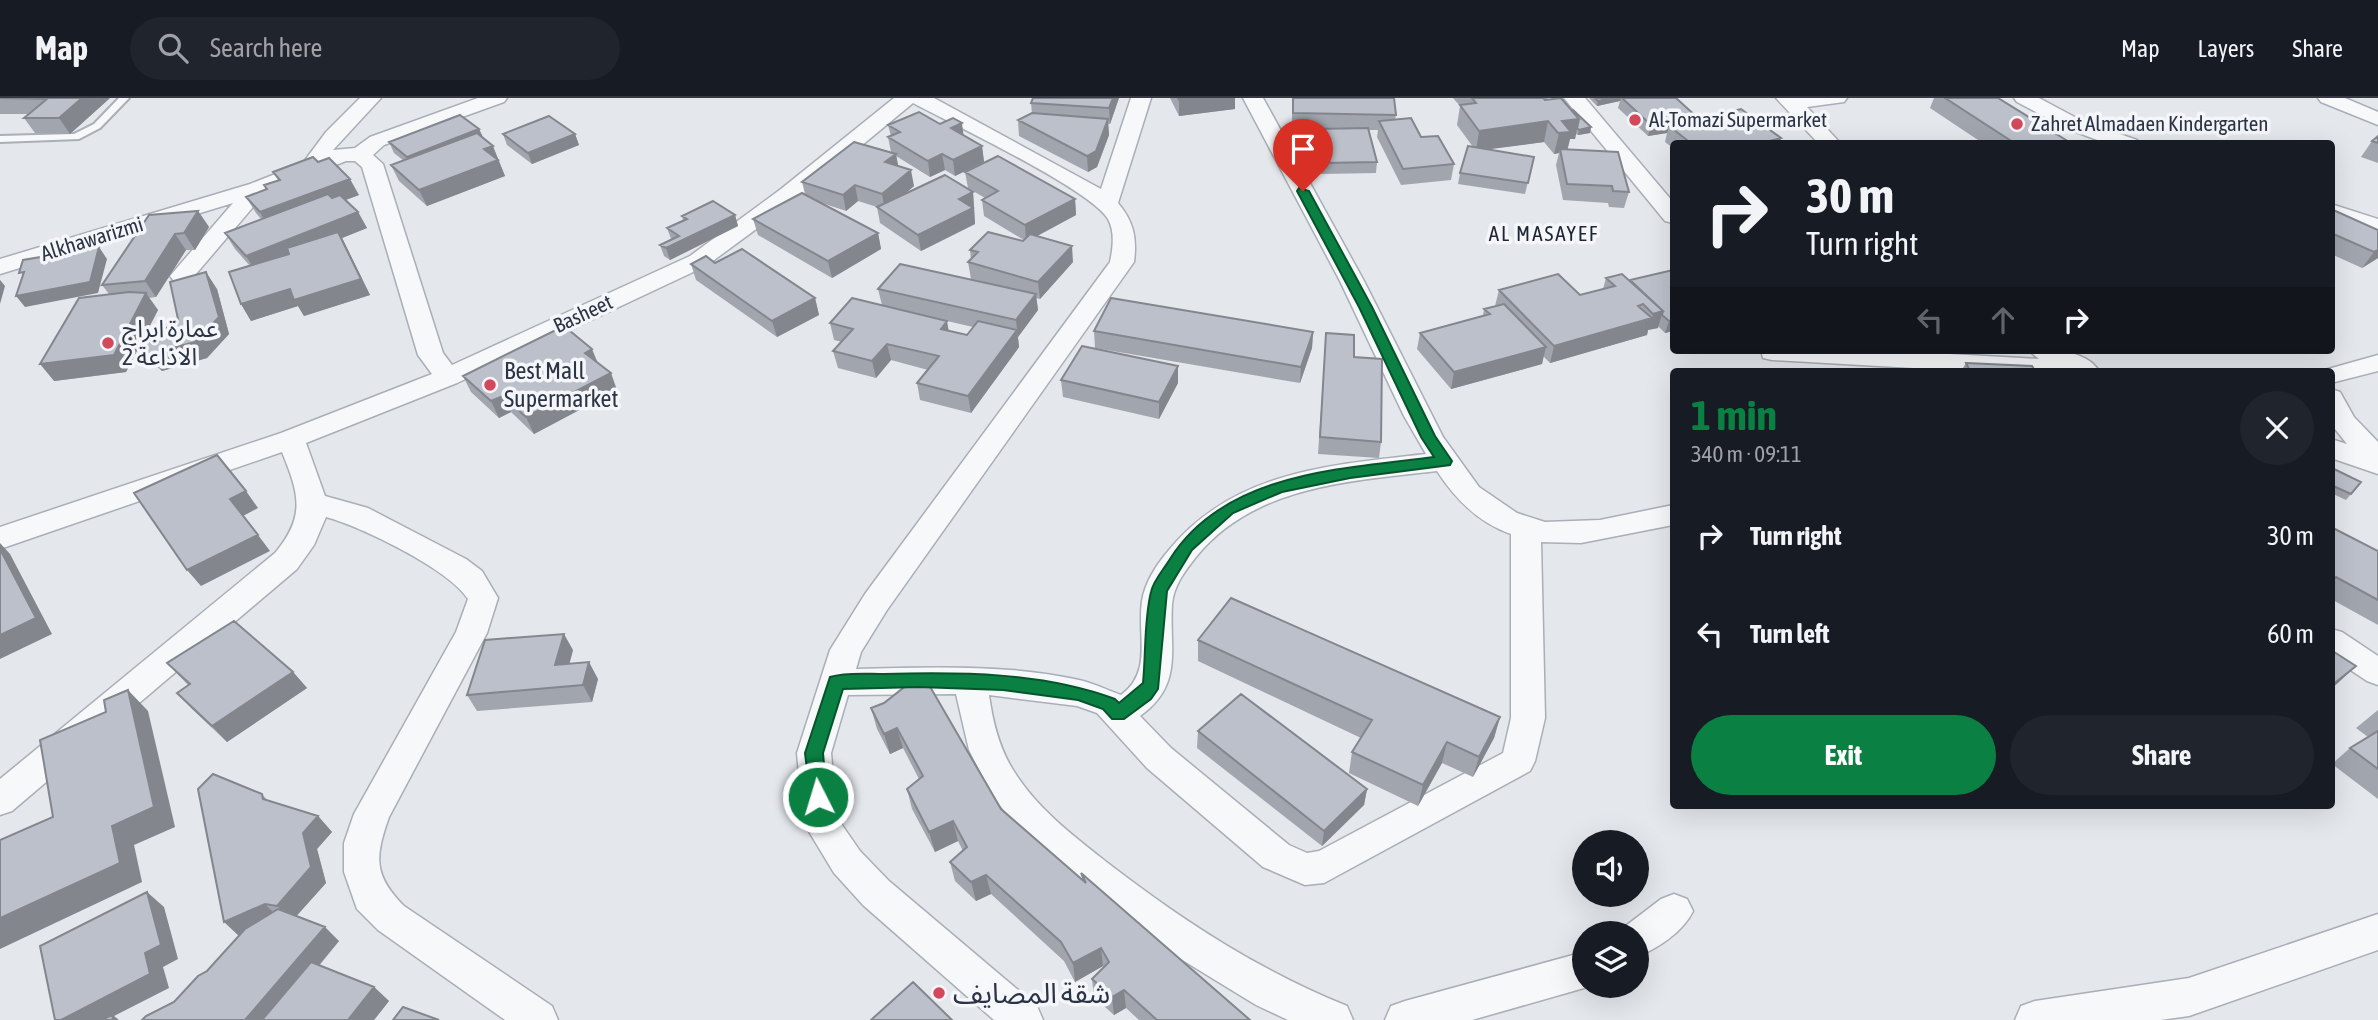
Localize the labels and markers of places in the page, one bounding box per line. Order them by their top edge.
place label: Al-Tomazi Supermarket [1649,107,1827,131]
place label: Zahret Almadaen Kindergarten [2031,111,2268,135]
marker: Al-Tomazi Supermarket [1627,112,1643,128]
marker: Zahret Almadaen Kindergarten [2009,116,2025,132]
pin [1273,119,1333,191]
place label: عمارة ابراج الاذاعة 2 [122,315,218,370]
marker: عمارة ابراج الاذاعة 2 [100,335,116,351]
place label: Best Mall Supermarket [504,357,619,412]
marker: Best Mall Supermarket [482,377,498,393]
place label: شقة المصايف [953,977,1110,1009]
marker: شقة المصايف [931,985,947,1001]

